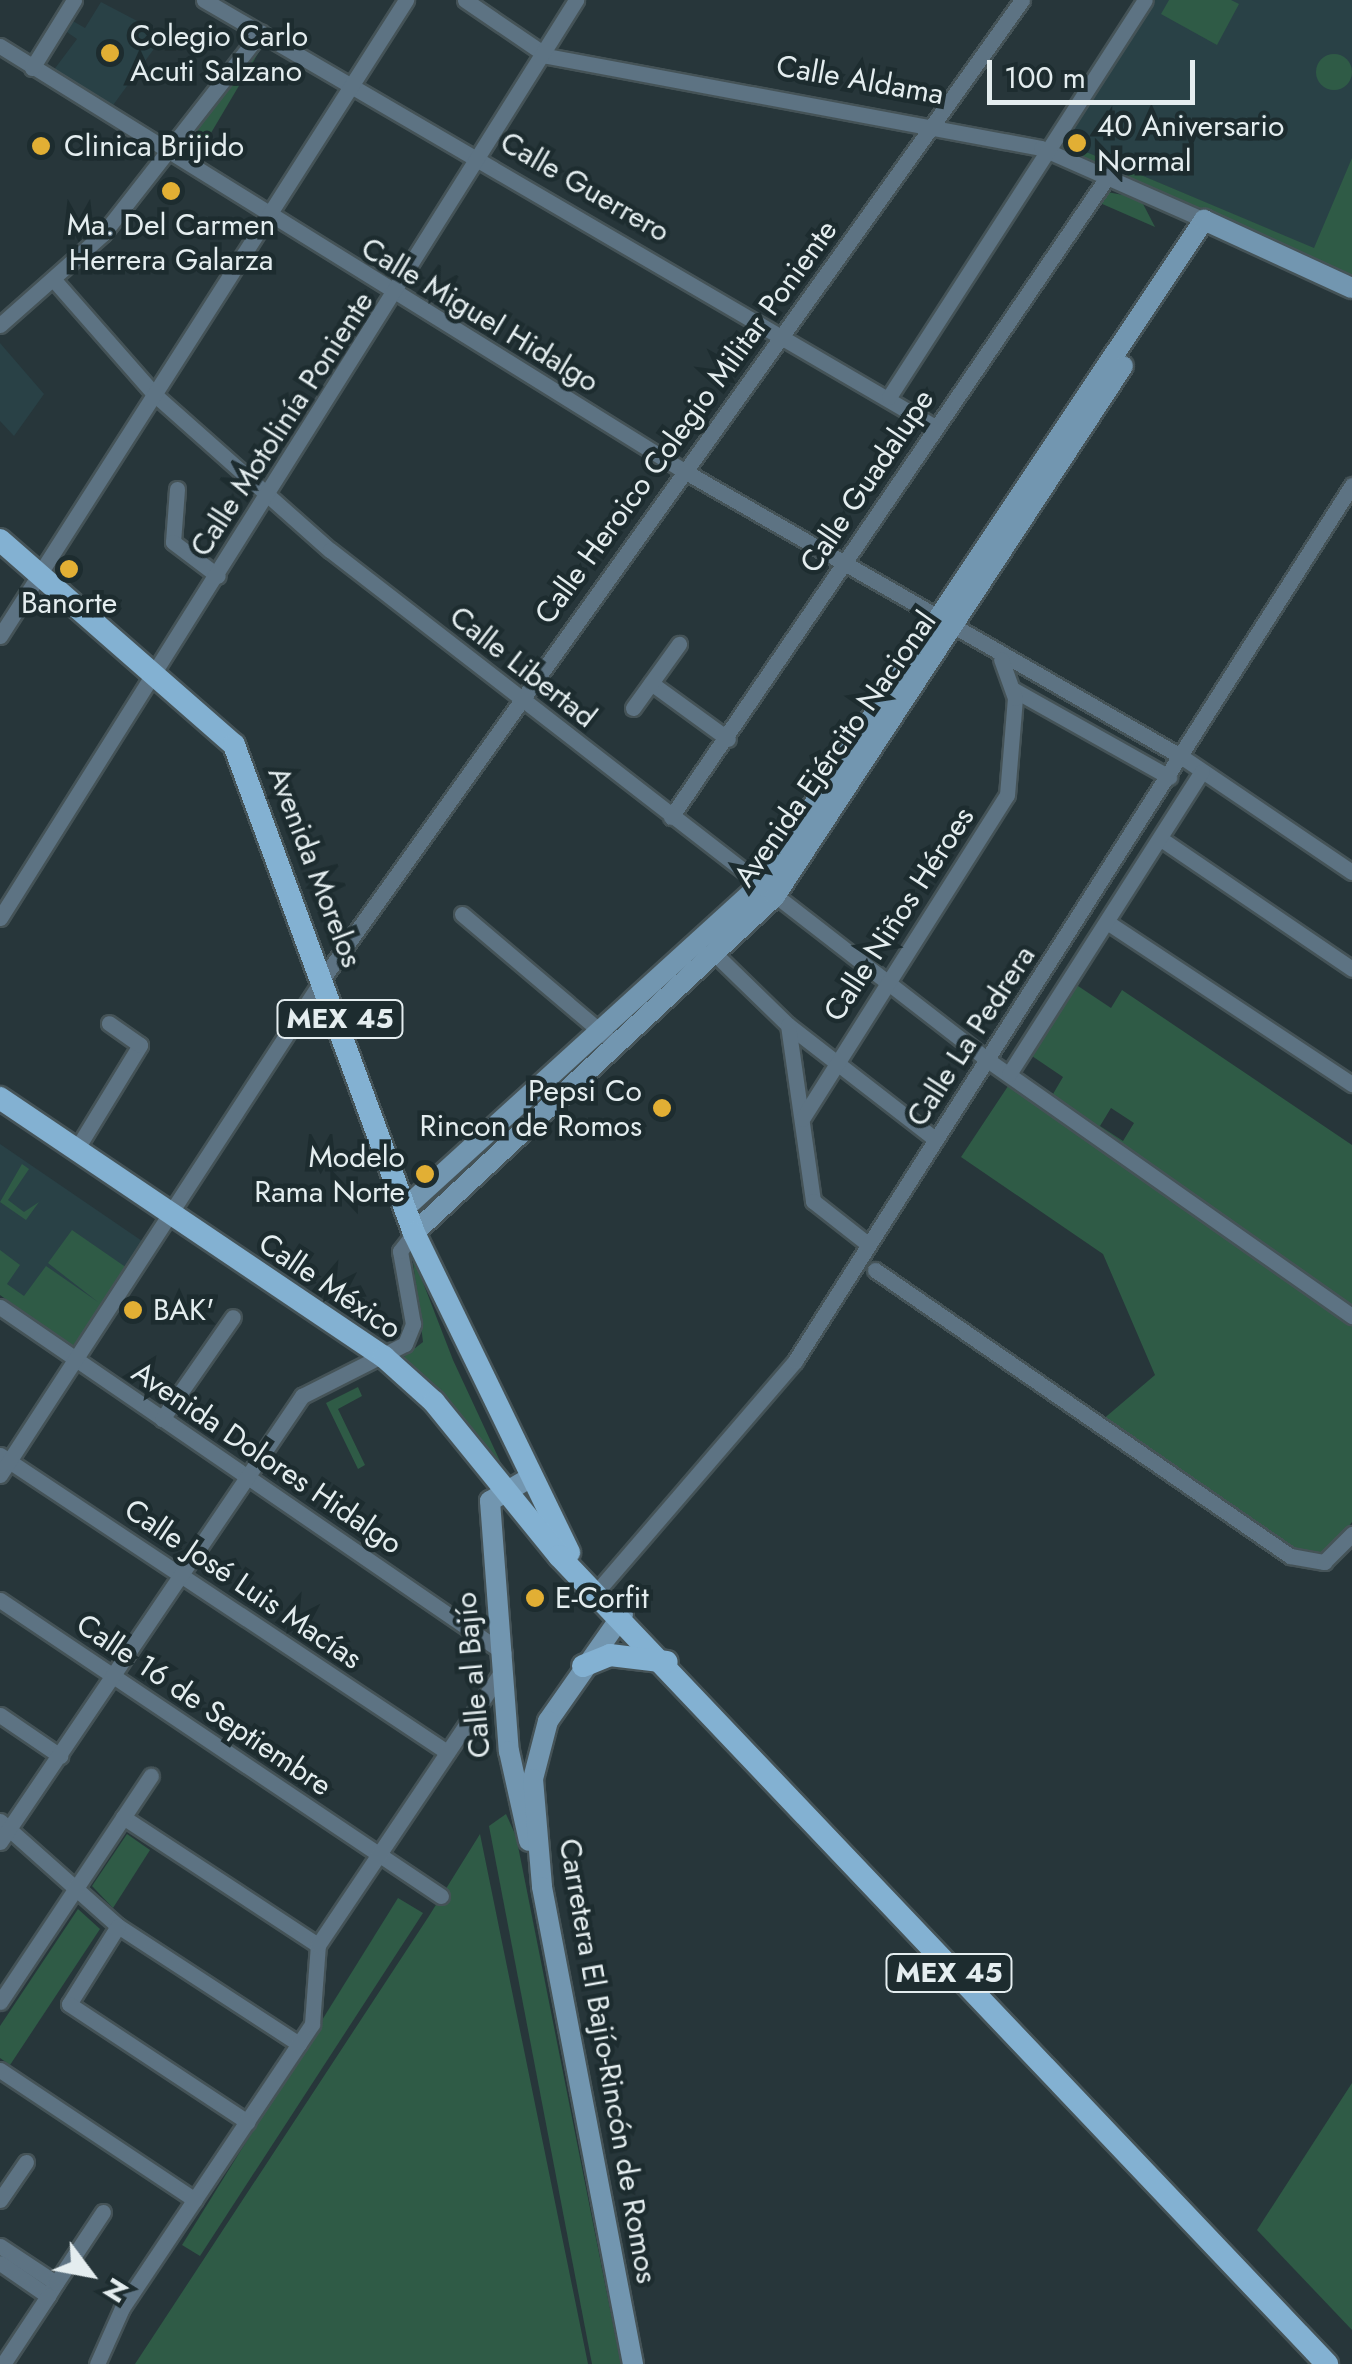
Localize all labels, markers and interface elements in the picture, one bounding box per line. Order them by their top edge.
place label: Colegio Carlo Acuti Salzano [130,18,308,88]
scale bar [992,40,1200,102]
marker: Colegio Carlo Acuti Salzano [99,42,121,64]
street label: Calle Aldama [774,48,946,112]
text: 100 m [1004,56,1086,99]
place label: 40 Aniversario Normal [1097,108,1284,178]
street label: Calle Guerrero [494,124,676,250]
place label: Clinica Brijido [64,128,244,164]
marker: 40 Aniversario Normal [1066,132,1088,154]
marker: Clinica Brijido [28,133,54,159]
marker: Ma. Del Carmen Herrera Galarza [160,180,182,202]
place label: Ma. Del Carmen Herrera Galarza [67,207,275,278]
street label: Calle Heroico Colegio Militar Poniente [527,213,845,631]
street label: Calle Miguel Hidalgo [355,230,605,400]
street label: Calle Motolinía Poniente [183,285,381,563]
street label: Calle Guadalupe [792,382,942,580]
marker: Banorte [58,558,80,580]
place label: Banorte [21,585,117,621]
street label: Calle Libertad [443,599,603,735]
street label: Avenida Ejército Nacional [726,604,944,894]
street label: Avenida Morelos [260,762,370,972]
street label: Calle Niños Héroes [816,800,982,1028]
street label: Calle La Pedrera [899,939,1043,1133]
road number: MEX 45 [275,996,405,1042]
place label: Pepsi Co Rincon de Romos [420,1073,642,1144]
marker: Pepsi Co Rincon de Romos [651,1097,673,1119]
place label: Modelo Rama Norte [254,1139,405,1210]
marker: Modelo Rama Norte [414,1163,436,1185]
street label: Calle México [252,1225,408,1347]
place label: BAK' [153,1292,215,1328]
marker: BAK' [122,1299,144,1321]
street label: Avenida Dolores Hidalgo [125,1354,409,1562]
street label: Calle José Luis Macías [118,1491,368,1677]
place label: E-Corfit [555,1580,649,1616]
marker: E-Corfit [524,1587,546,1609]
street label: Calle al Bajío [448,1591,498,1759]
street label: Calle 16 de Septiembre [70,1606,338,1804]
street label: Carretera El Bajío-Rincón de Romos [551,1836,665,2286]
road number: MEX 45 [884,1950,1014,1996]
north arrow [40,2224,140,2324]
text: N [93,2270,139,2310]

